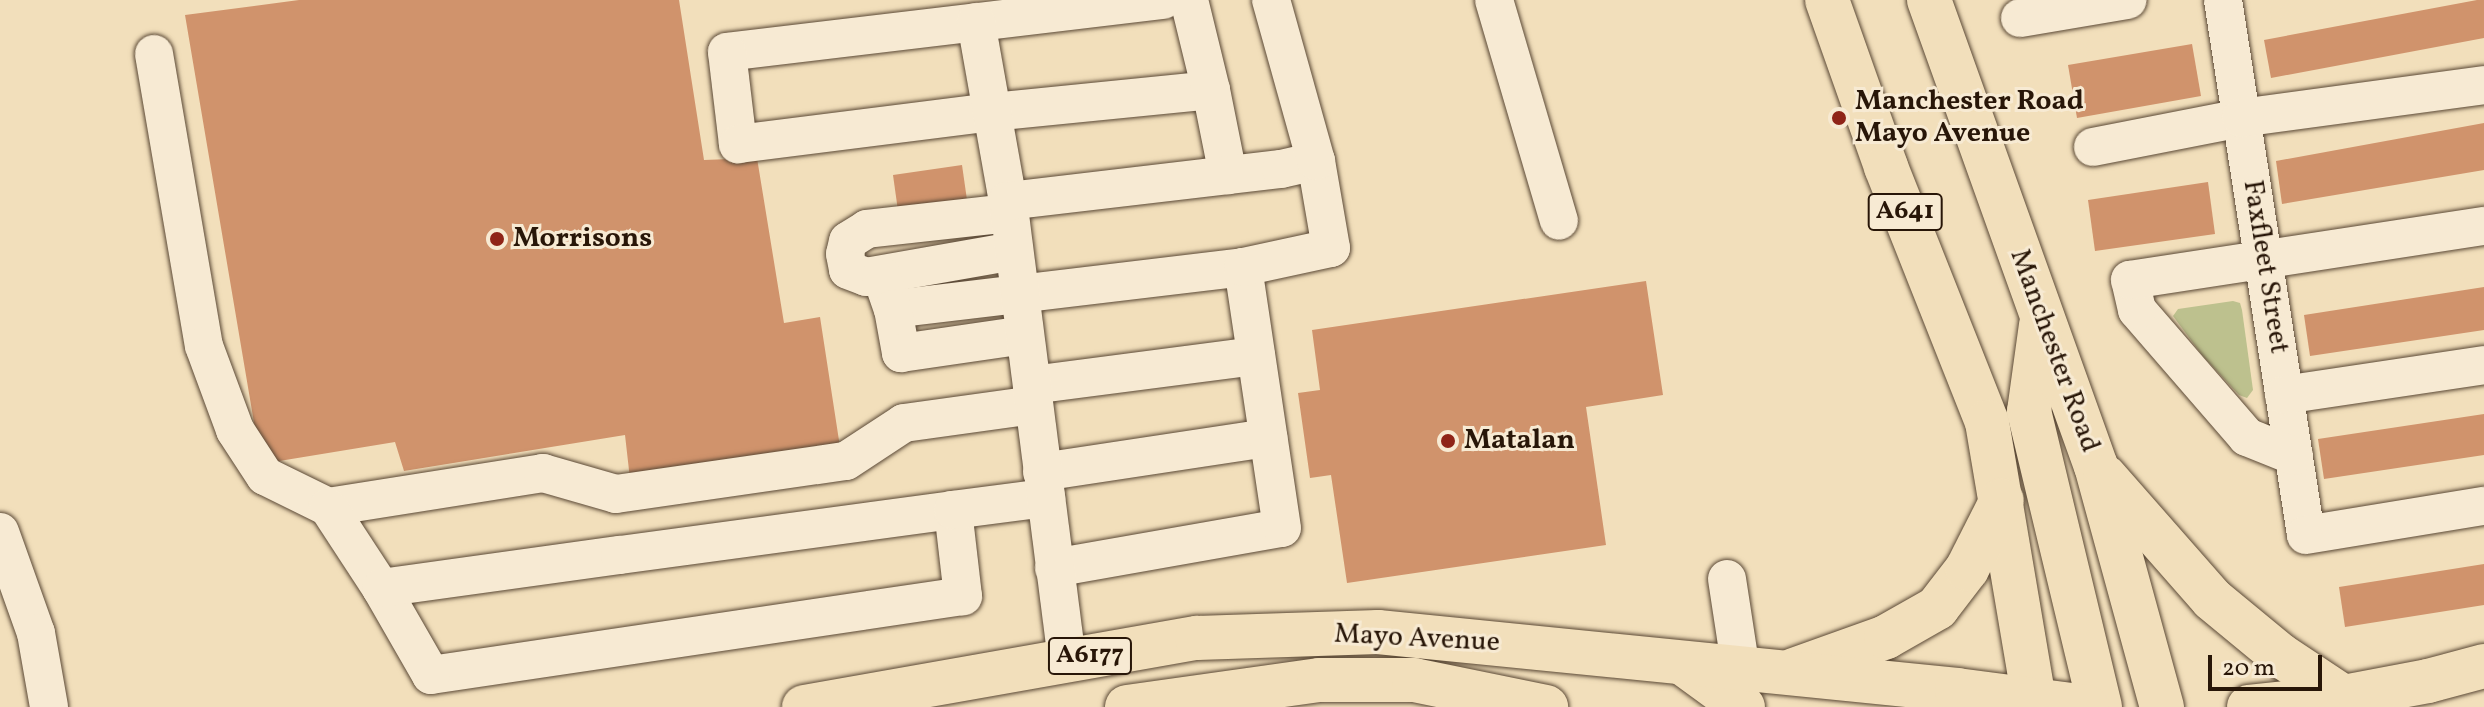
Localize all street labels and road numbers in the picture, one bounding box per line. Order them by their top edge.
street label: Faxfleet Street [2235,178,2295,356]
road number: A641 [1867,190,1943,234]
street label: Manchester Road [2002,245,2106,457]
street label: Mayo Avenue [1333,618,1501,660]
road number: A6177 [1046,634,1134,678]

